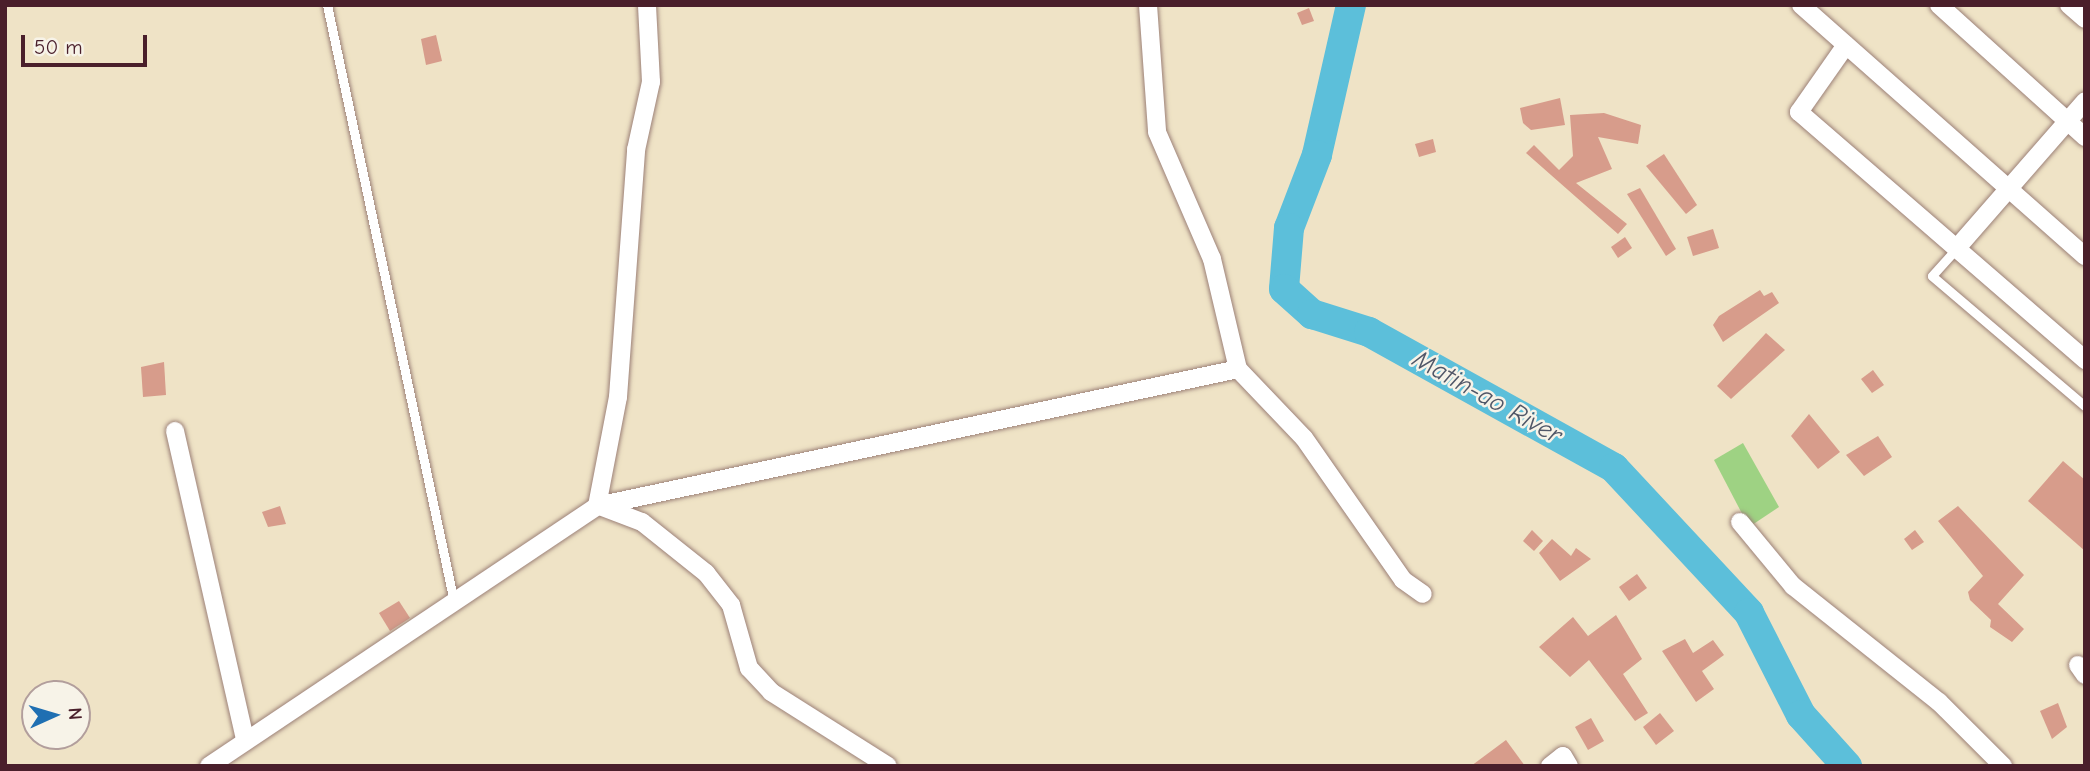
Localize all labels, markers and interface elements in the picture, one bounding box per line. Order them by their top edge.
scale bar [24,21,150,65]
text: 50 m [34,35,83,59]
water label: Matin-ao River [1407,344,1567,452]
north arrow [21,680,91,750]
text: N [64,707,86,721]

